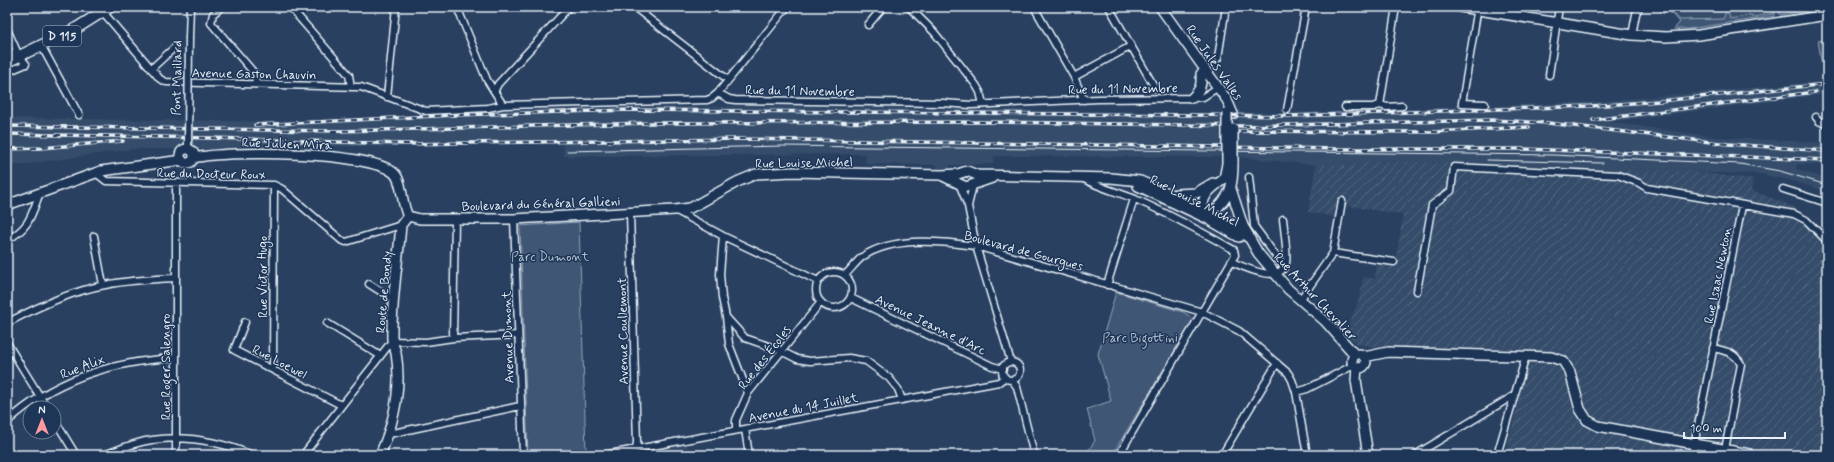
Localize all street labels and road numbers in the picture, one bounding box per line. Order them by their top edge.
street label: Rue Jules Valles [1182,22,1246,104]
road number: D 115 [43,26,81,46]
street label: Pont Maillard [168,40,187,116]
street label: Avenue Gaston Chauvin [192,65,316,84]
street label: Rue du 11 Novembre [1068,80,1178,99]
street label: Rue du 11 Novembre [745,82,855,101]
street label: Rue Julien Mira [241,134,333,155]
street label: Rue Louise Michel [755,154,853,173]
street label: Rue du Docteur Roux [156,165,266,184]
street label: Rue Louise Michel [1147,172,1242,231]
street label: Boulevard du Général Gallieni [461,193,621,216]
street label: Rue Isaac Newton [1701,225,1736,325]
street label: Boulevard de Gourgues [962,227,1085,277]
street label: Rue Victor Hugo [255,236,273,318]
street label: Rue Arthur Chevalier [1270,249,1361,345]
street label: Route de Bondy [372,250,397,334]
street label: Avenue Coullemont [614,277,633,385]
street label: Avenue Dumont [498,290,519,384]
street label: Avenue Jeanne d'Arc [872,291,989,360]
street label: Rue Roger Salengro [158,314,177,420]
street label: Rue des Écoles [734,322,796,394]
street label: Rue Loewel [249,341,310,384]
street label: Rue Alix [58,351,108,384]
street label: Avenue du 14 Juillet [747,389,860,427]

